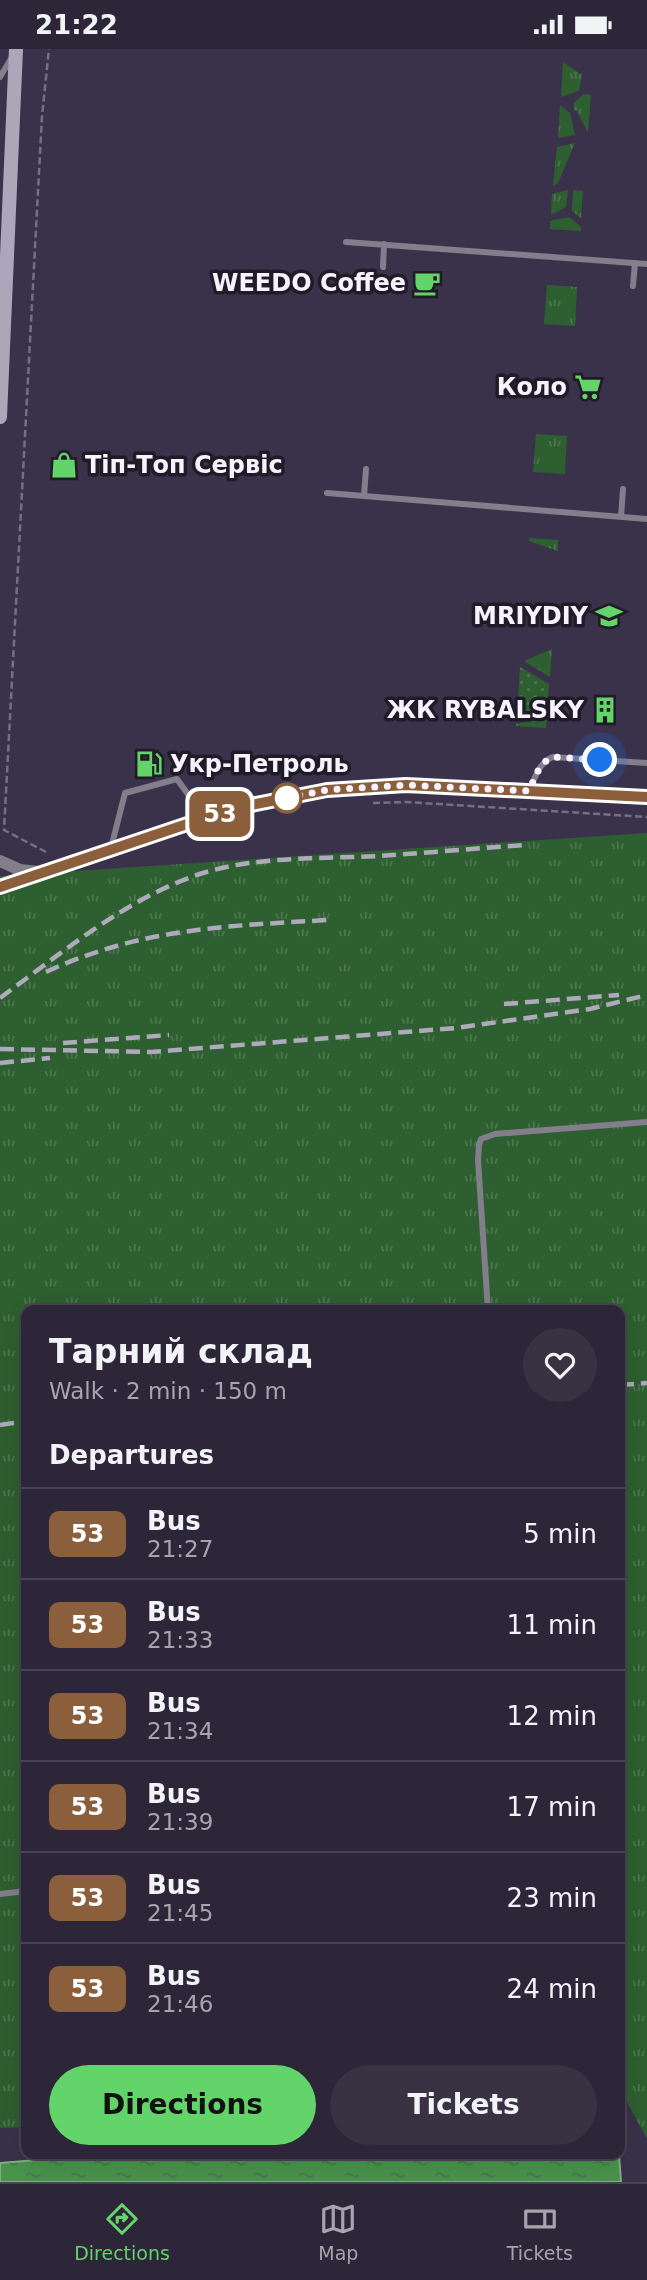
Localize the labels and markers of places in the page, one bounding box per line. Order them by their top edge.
cafe icon: WEEDO Coffee [412,268,442,298]
place label: WEEDO Coffee [212,269,406,297]
supermarket icon: Коло [573,372,603,402]
place label: Коло [497,373,567,401]
shop icon: Тіп-Топ Сервіс [49,450,79,480]
place label: Тіп-Топ Сервіс [85,451,283,479]
school or university icon: MRIYDIY [594,601,624,631]
place label: MRIYDIY [473,602,589,630]
building icon: ЖК RYBALSKY [590,695,620,725]
place label: ЖК RYBALSKY [387,696,585,724]
fuel station icon: Укр-Петроль [134,749,164,779]
place label: Укр-Петроль [170,750,349,778]
unlabelled marker [272,783,302,813]

